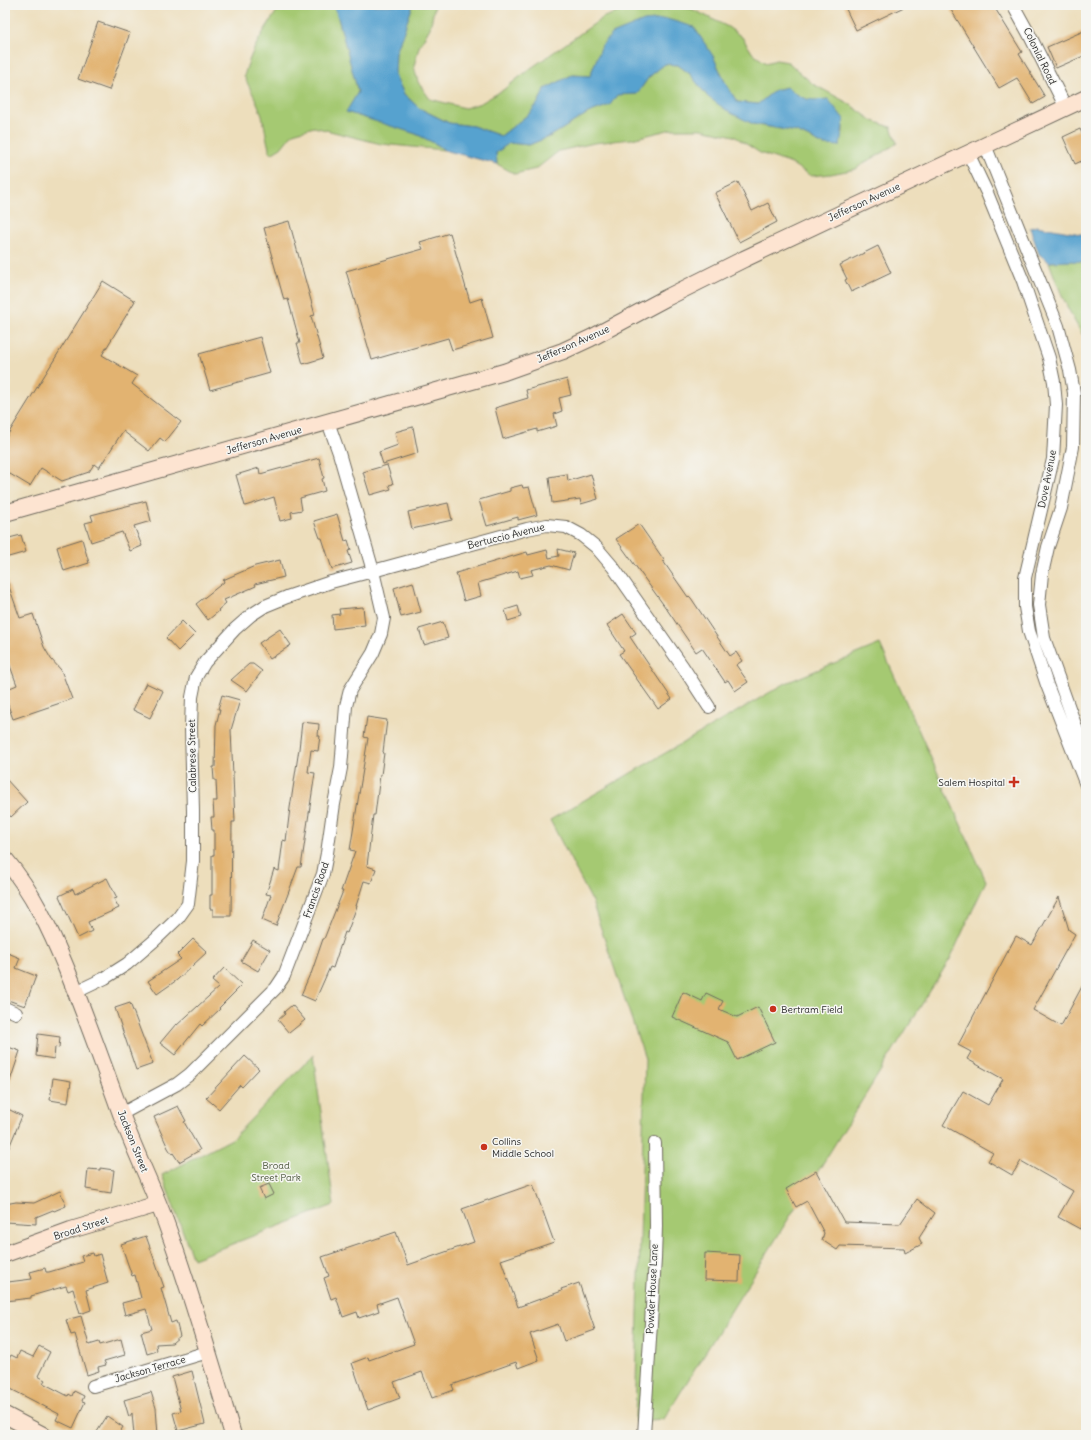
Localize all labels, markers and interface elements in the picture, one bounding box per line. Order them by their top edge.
street label: Colonial Road [1021,25,1059,87]
street label: Jefferson Avenue [826,180,902,224]
street label: Jefferson Avenue [535,322,611,366]
street label: Jefferson Avenue [225,423,303,457]
street label: Dove Avenue [1035,449,1059,509]
street label: Bertuccio Avenue [466,520,546,552]
street label: Calabrese Street [185,718,199,793]
place label: Salem Hospital [938,776,1005,789]
marker: Salem Hospital [1008,776,1020,788]
street label: Francis Road [300,860,332,920]
place label: Bertram Field [781,1003,843,1016]
marker: Bertram Field [768,1004,778,1014]
street label: Jackson Street [115,1108,152,1175]
place label: Collins Middle School [492,1135,554,1160]
marker: Collins Middle School [479,1142,489,1152]
park label: Broad Street Park [251,1159,301,1184]
street label: Broad Street [52,1213,111,1243]
street label: Powder House Lane [643,1244,661,1334]
street label: Jackson Terrace [113,1353,187,1385]

